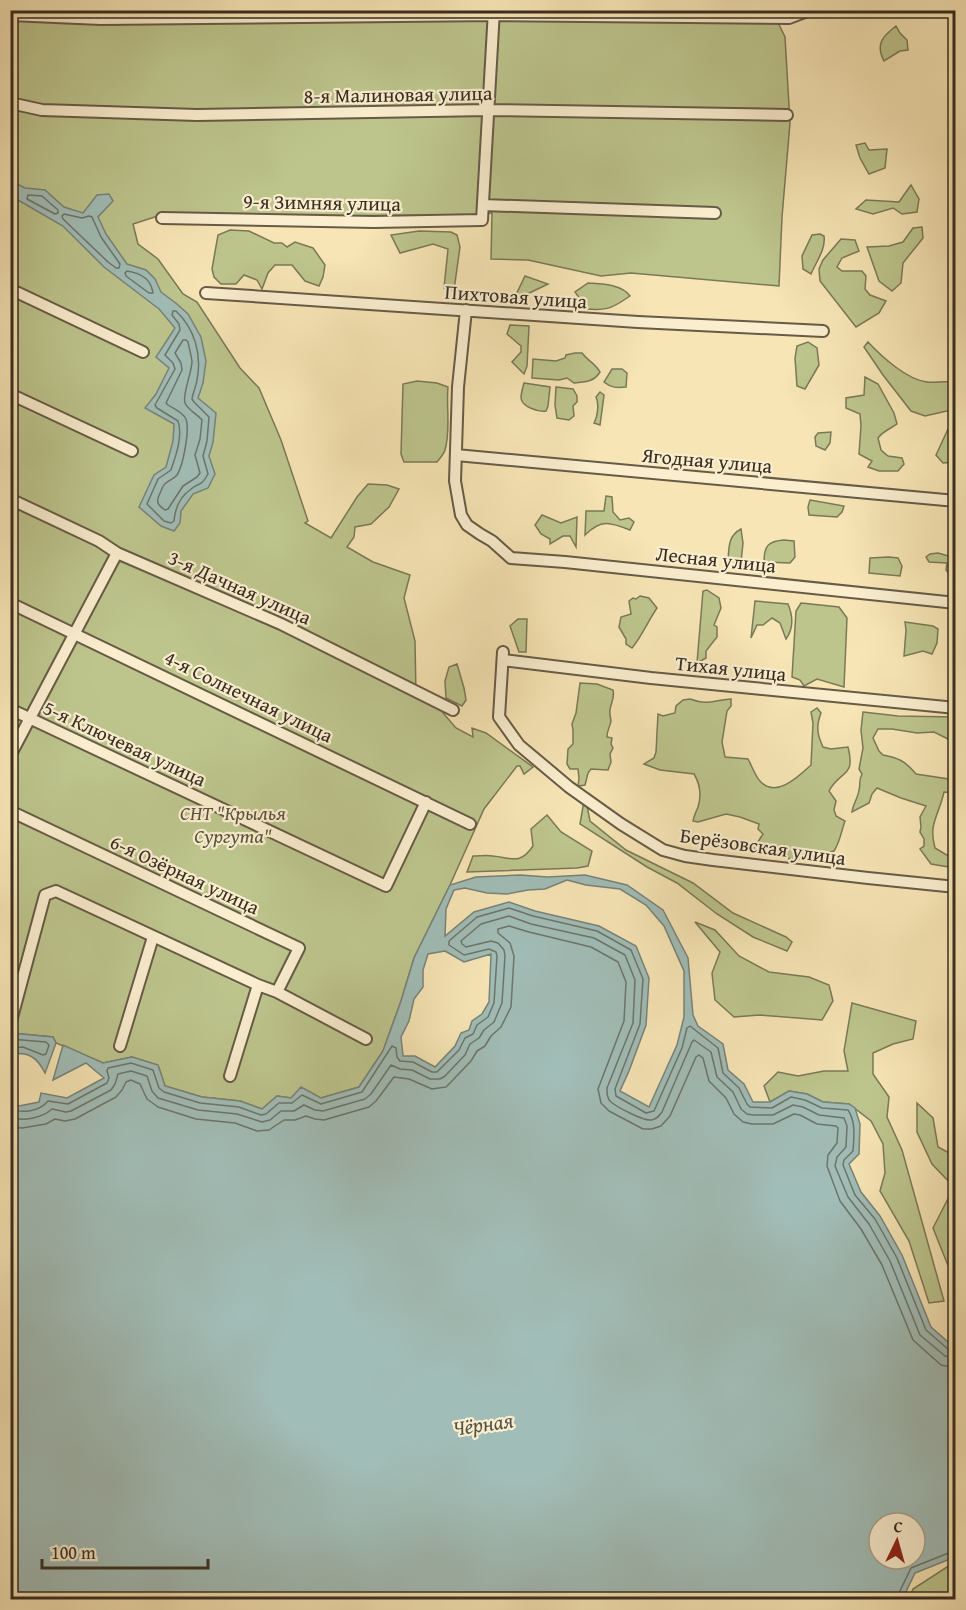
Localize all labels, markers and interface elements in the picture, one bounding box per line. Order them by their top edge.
street label: 8-я Малиновая улица [303,78,493,110]
street label: 9-я Зимняя улица [243,186,402,218]
street label: Пихтовая улица [444,277,589,315]
street label: Ягодная улица [640,440,774,480]
street label: Лесная улица [655,538,778,580]
street label: 3-я Дачная улица [164,543,317,632]
street label: 4-я Солнечная улица [160,643,339,750]
street label: Тихая улица [674,648,788,688]
street label: 5-я Ключевая улица [39,693,212,794]
park label: CНТ "Крылья Сургута" [180,798,286,850]
street label: Берёзовская улица [678,820,848,872]
street label: 6-я Озёрная улица [106,827,265,922]
water label: Чёрная [451,1404,515,1444]
north arrow [867,1511,927,1571]
text: С [893,1514,904,1538]
scale bar [42,1532,208,1570]
text: 100 m [51,1539,96,1566]

